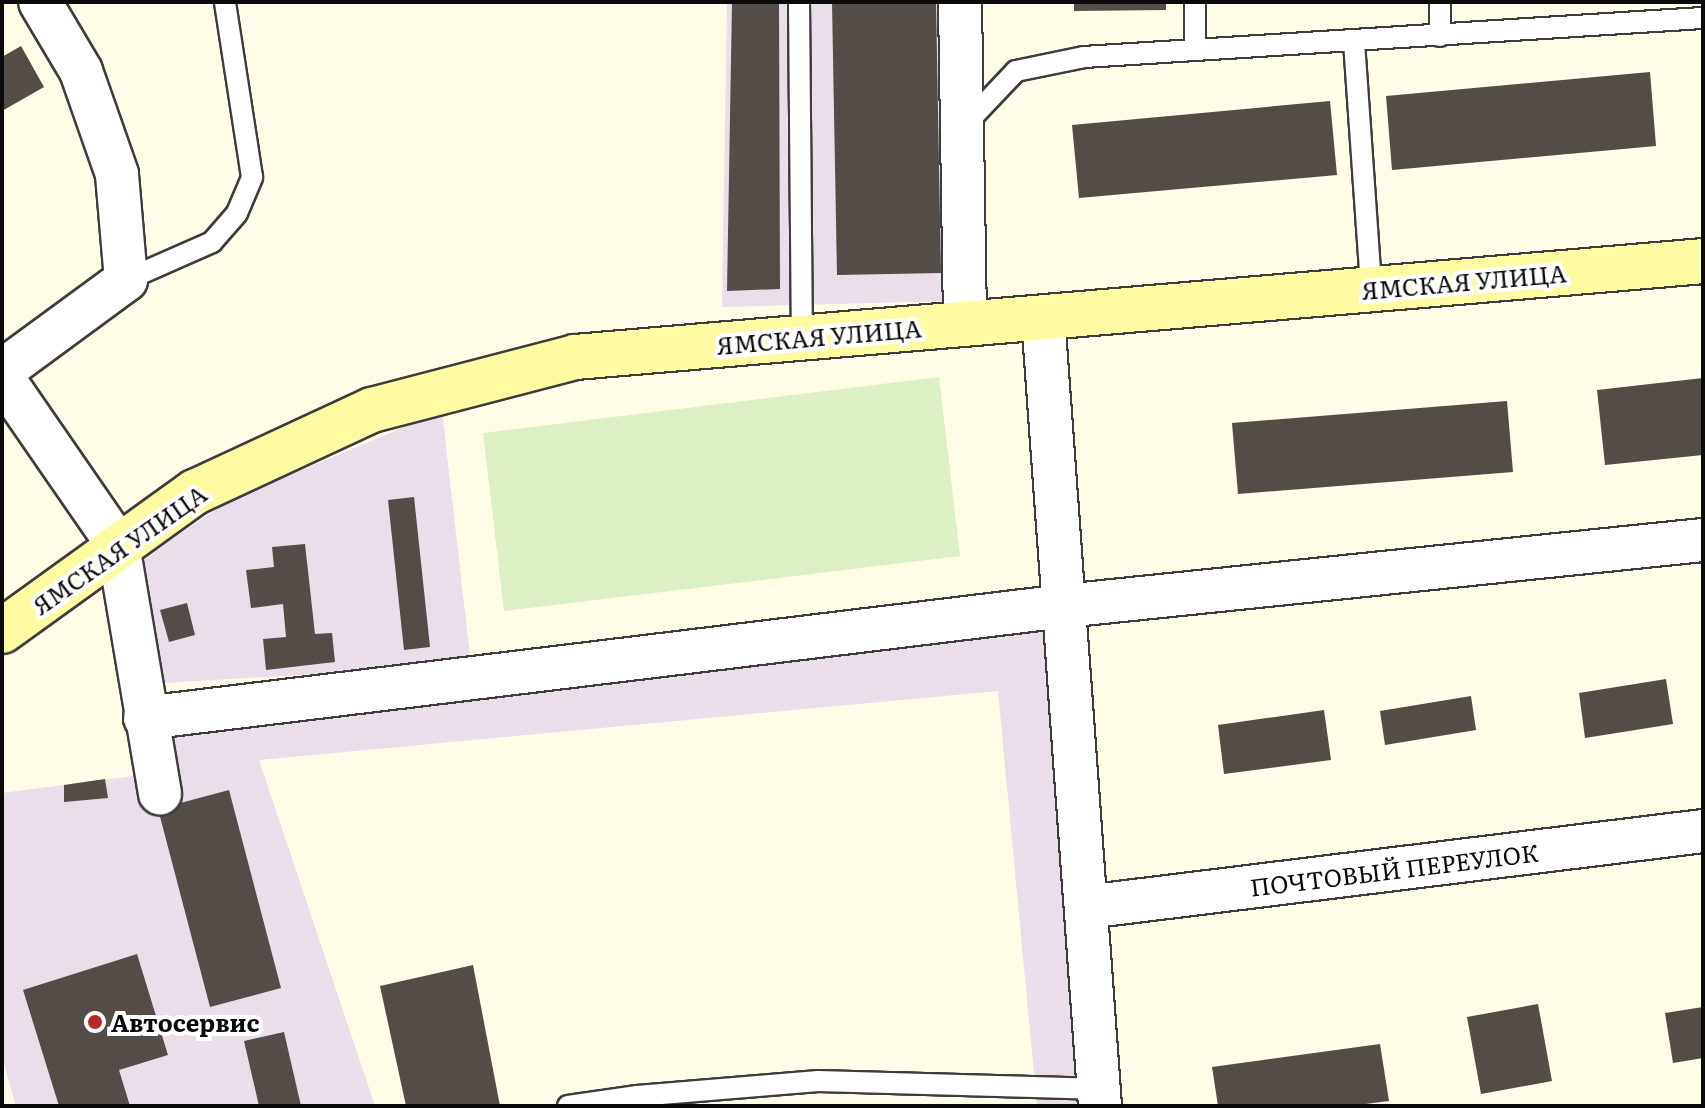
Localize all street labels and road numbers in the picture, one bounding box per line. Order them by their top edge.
street label: ЯМСКАЯ УЛИЦА [1360,258,1568,304]
street label: ЯМСКАЯ УЛИЦА [715,313,923,359]
street label: ЯМСКАЯ УЛИЦА [26,478,212,620]
street label: ПОЧТОВЫЙ ПЕРЕУЛОК [1248,837,1540,901]

